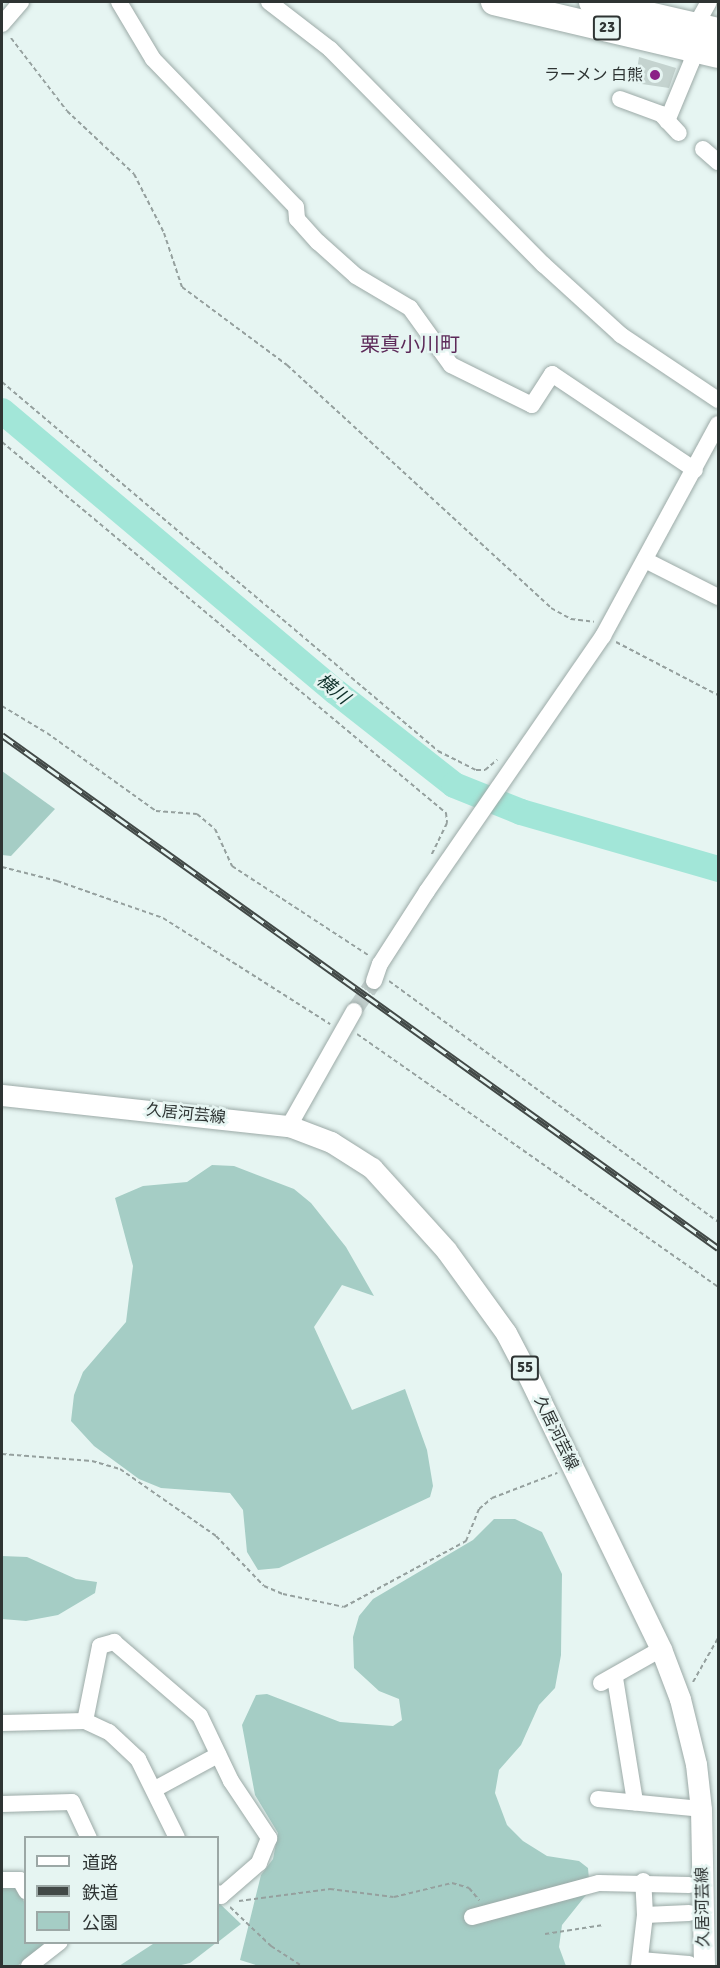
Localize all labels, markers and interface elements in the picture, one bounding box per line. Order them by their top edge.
road number: 23 [592,16,622,40]
place label: ラーメン 白熊 [543,65,643,85]
marker: ラーメン 白熊 [648,68,662,82]
district label: 栗真小川町 [360,332,460,356]
water label: 横川 [312,669,354,709]
street label: 久居河芸線 [145,1100,227,1128]
road number: 55 [510,1356,540,1380]
street label: 久居河芸線 [530,1393,582,1473]
legend [24,1836,219,1944]
text: 道路 [82,1852,118,1874]
street label: 久居河芸線 [693,1867,713,1947]
text: 鉄道 [82,1882,118,1904]
text: 公園 [82,1912,118,1934]

